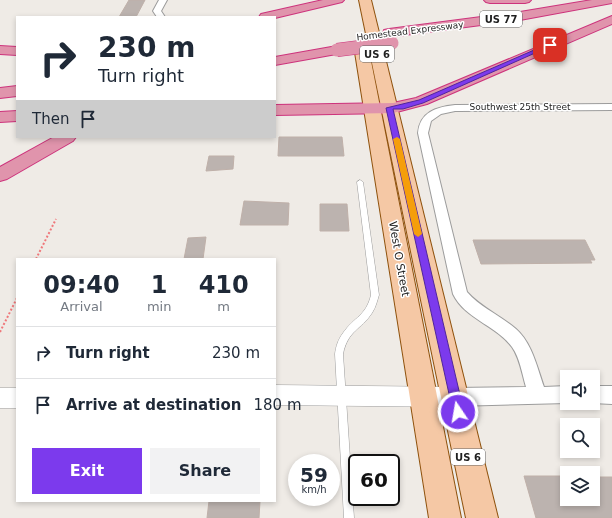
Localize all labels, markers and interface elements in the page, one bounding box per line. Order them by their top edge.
road number: US 77 [480,11,522,27]
street label: Homestead Expressway [356,19,465,43]
pin [533,28,567,62]
text: 230 m [98,31,195,64]
icon: right [32,32,84,84]
icon: arrive [539,34,561,56]
road number: US 6 [360,46,394,62]
text: Turn right [98,65,184,86]
street label: Southwest 25th Street [469,102,571,112]
icon: arrive [77,108,99,130]
text: Then [32,110,69,128]
street label: West O Street [386,220,412,298]
text: 09:40 [43,271,120,299]
text: 1 [151,271,167,299]
text: 410 [199,271,249,299]
text: Arrival [60,299,103,314]
text: min [147,299,171,314]
text: m [217,299,230,314]
icon: right [32,342,54,364]
text: Turn right [66,344,150,362]
text: 230 m [212,344,260,362]
map controls [560,370,600,506]
button: sound [560,370,600,410]
position arrow [437,391,479,433]
icon: arrive [32,394,54,416]
text: Arrive at destination [66,396,241,414]
text: 180 m [253,396,302,414]
button: search [560,418,600,458]
button: Exit [32,448,142,494]
button: Share [150,448,260,494]
road number: US 6 [451,449,485,465]
speed limit sign: 60 [348,454,400,506]
text: 59 [300,463,328,487]
button: layers [560,466,600,506]
text: km/h [301,484,327,495]

